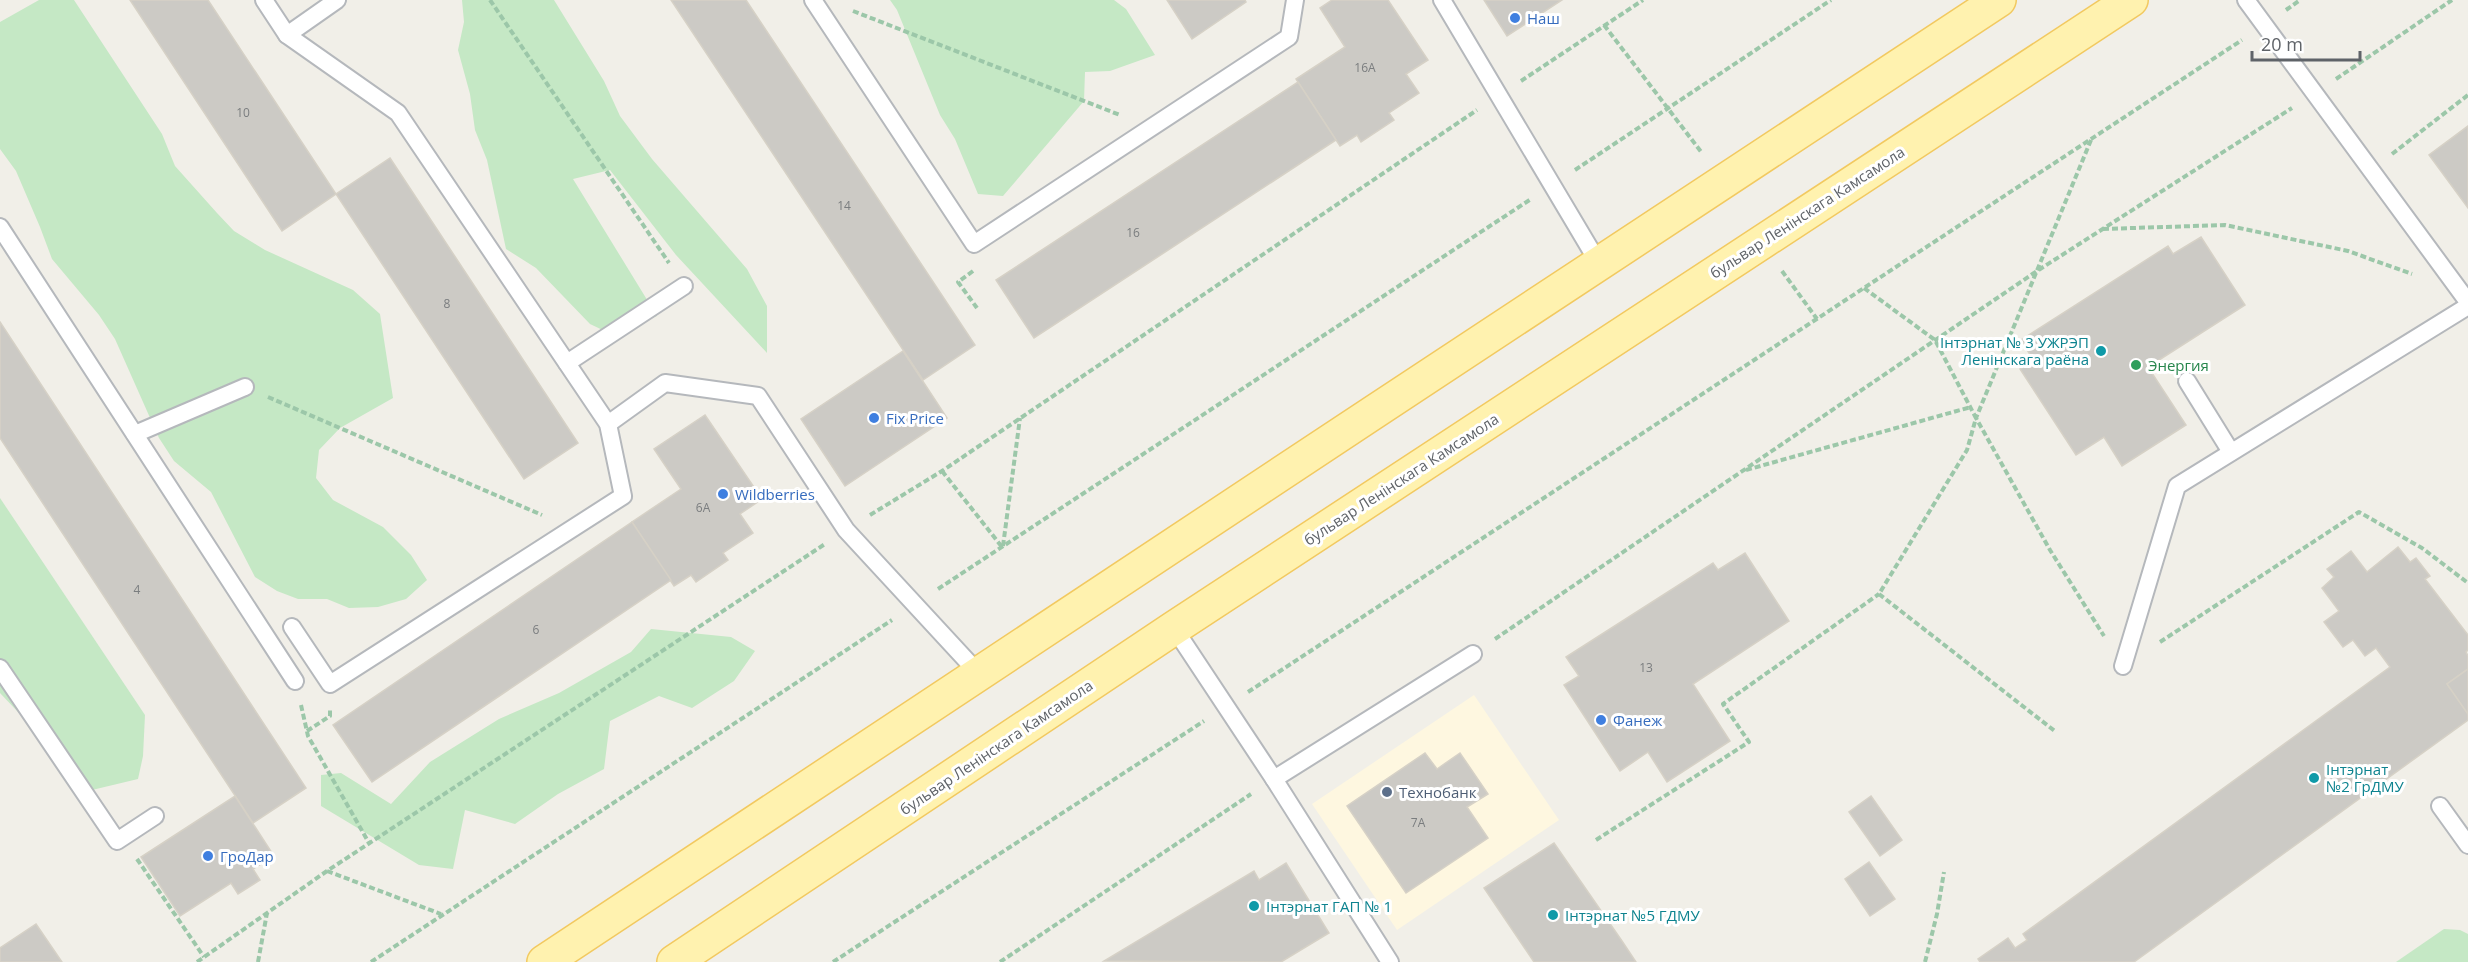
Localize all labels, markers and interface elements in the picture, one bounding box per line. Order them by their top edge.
place label: Наш [1527,8,1560,28]
marker: Наш [1508,11,1522,25]
scale bar [2252,24,2360,62]
text: 20 m [2261,32,2303,56]
house number: 16А [1354,59,1376,76]
house number: 10 [236,104,250,121]
street label: бульвар Ленінскага Камсамола [1706,141,1908,283]
house number: 14 [837,197,851,214]
house number: 16 [1126,224,1140,241]
house number: 8 [444,295,451,312]
place label: Інтэрнат № 3 УЖРЭП Ленінскага раёна [1940,332,2089,369]
marker: Інтэрнат № 3 УЖРЭП Ленінскага раёна [2094,344,2108,358]
place label: Энергия [2148,355,2209,375]
marker: Энергия [2129,358,2143,372]
place label: Fix Price [886,408,944,428]
street label: бульвар Ленінскага Камсамола [1300,408,1502,550]
marker: Fix Price [867,411,881,425]
place label: Wildberries [735,484,815,504]
marker: Wildberries [716,487,730,501]
house number: 6А [696,499,711,516]
house number: 4 [134,581,141,598]
house number: 6 [533,621,540,638]
house number: 13 [1639,659,1653,676]
street label: бульвар Ленінскага Камсамола [896,675,1096,819]
place label: Фанеж [1613,710,1662,730]
marker: Фанеж [1594,713,1608,727]
place label: Інтэрнат №2 ГрДМУ [2326,759,2404,796]
marker: Інтэрнат №2 ГрДМУ [2307,771,2321,785]
place label: Технобанк [1399,782,1477,802]
marker: Технобанк [1380,785,1394,799]
house number: 7А [1411,814,1426,831]
place label: ГроДар [220,846,274,866]
marker: ГроДар [201,849,215,863]
place label: Інтэрнат ГАП № 1 [1266,896,1392,916]
marker: Інтэрнат ГАП № 1 [1247,899,1261,913]
place label: Інтэрнат №5 ГДМУ [1565,905,1700,925]
marker: Інтэрнат №5 ГДМУ [1546,908,1560,922]

